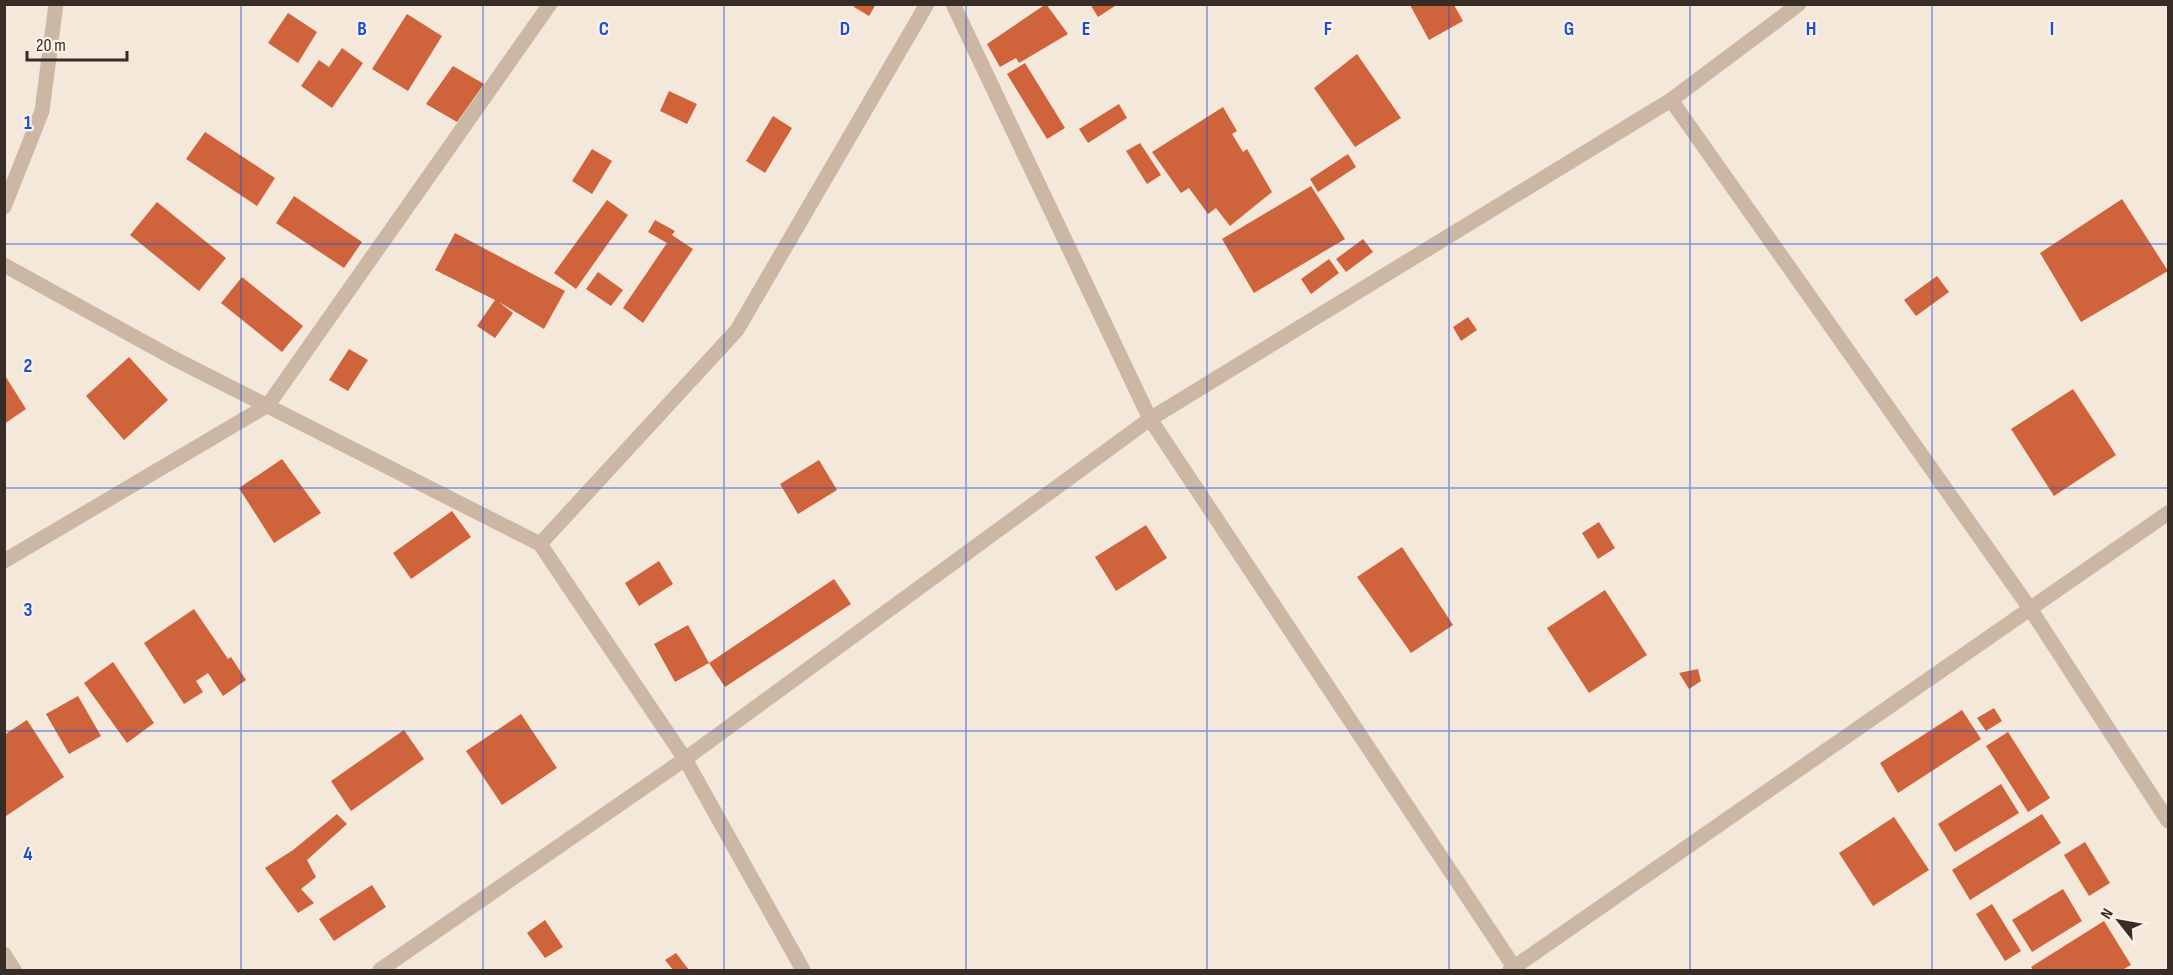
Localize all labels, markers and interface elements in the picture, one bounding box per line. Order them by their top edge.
text: B [357,17,367,41]
text: C [599,17,609,41]
text: D [840,17,850,41]
text: E [1082,17,1090,41]
text: F [1324,17,1332,41]
text: G [1564,17,1574,41]
text: H [1806,17,1816,41]
text: I [2050,17,2054,41]
scale bar [27,24,128,62]
text: 20 m [36,35,66,56]
text: 1 [24,111,32,135]
text: 2 [24,354,32,378]
text: 3 [24,598,33,622]
text: 4 [23,842,33,866]
north arrow [2089,891,2149,951]
text: N [2097,905,2118,923]

